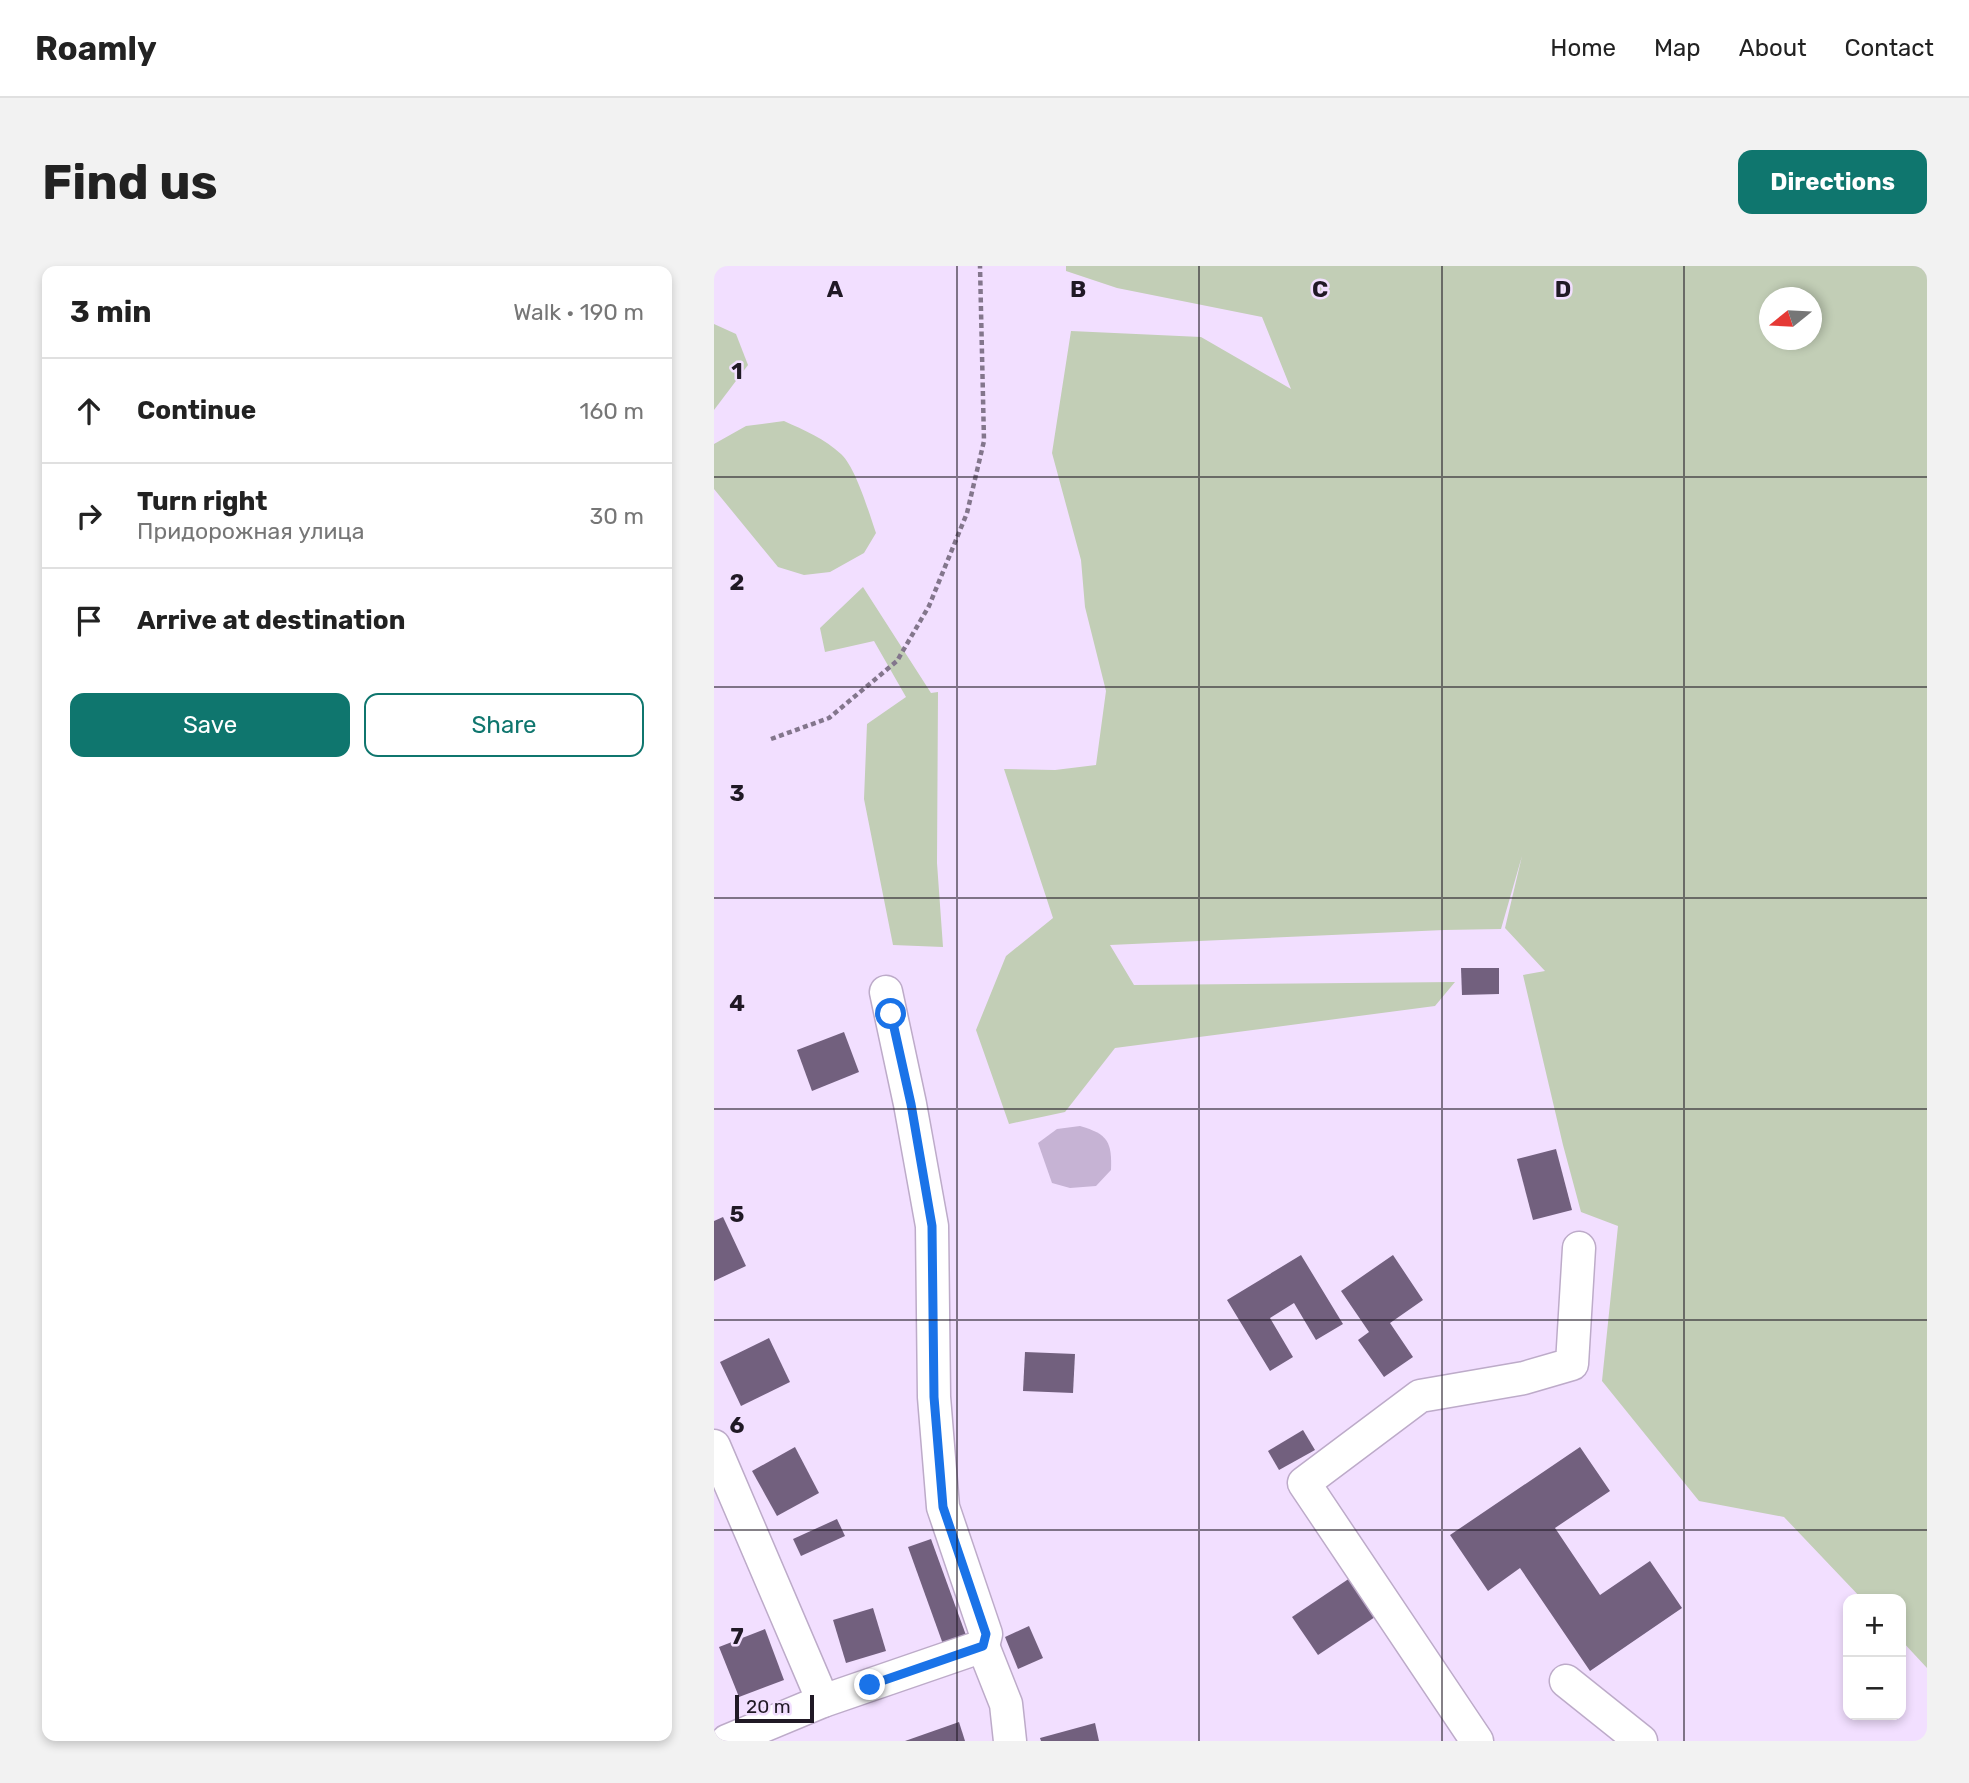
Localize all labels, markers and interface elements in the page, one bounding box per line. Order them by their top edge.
text: Roamly [35,29,157,68]
text: Home [1550,34,1616,62]
text: Map [1654,34,1701,62]
text: About [1739,34,1807,62]
text: Contact [1845,34,1934,62]
button: Directions [1738,150,1927,214]
text: Find us [42,153,218,211]
text: A [827,275,844,303]
text: B [1070,275,1086,303]
text: C [1312,275,1328,303]
text: D [1555,275,1571,303]
north arrow [1759,287,1822,350]
text: 3 min [70,294,152,330]
text: Walk · 190 m [513,298,644,326]
text: 1 [731,357,743,385]
icon: ahead [70,392,108,430]
text: Continue [137,395,256,426]
text: 160 m [580,397,644,425]
text: Turn right [137,486,267,517]
icon: right [70,497,108,535]
text: 30 m [589,502,644,530]
text: Придорожная улица [137,517,364,545]
text: 2 [730,568,744,596]
icon: arrive [70,602,108,640]
text: Arrive at destination [137,605,405,636]
button: Save [70,693,350,757]
button: Share [364,693,644,757]
text: 3 [729,779,745,807]
text: 4 [729,989,745,1017]
route start [875,998,906,1029]
text: 5 [730,1200,745,1228]
text: 6 [730,1411,745,1439]
map controls [1843,1594,1906,1720]
button: + [1843,1594,1906,1657]
text: 7 [730,1622,744,1650]
button: − [1843,1657,1906,1720]
route end [854,1669,885,1700]
scale bar [735,1692,814,1724]
text: 20 m [746,1695,791,1718]

